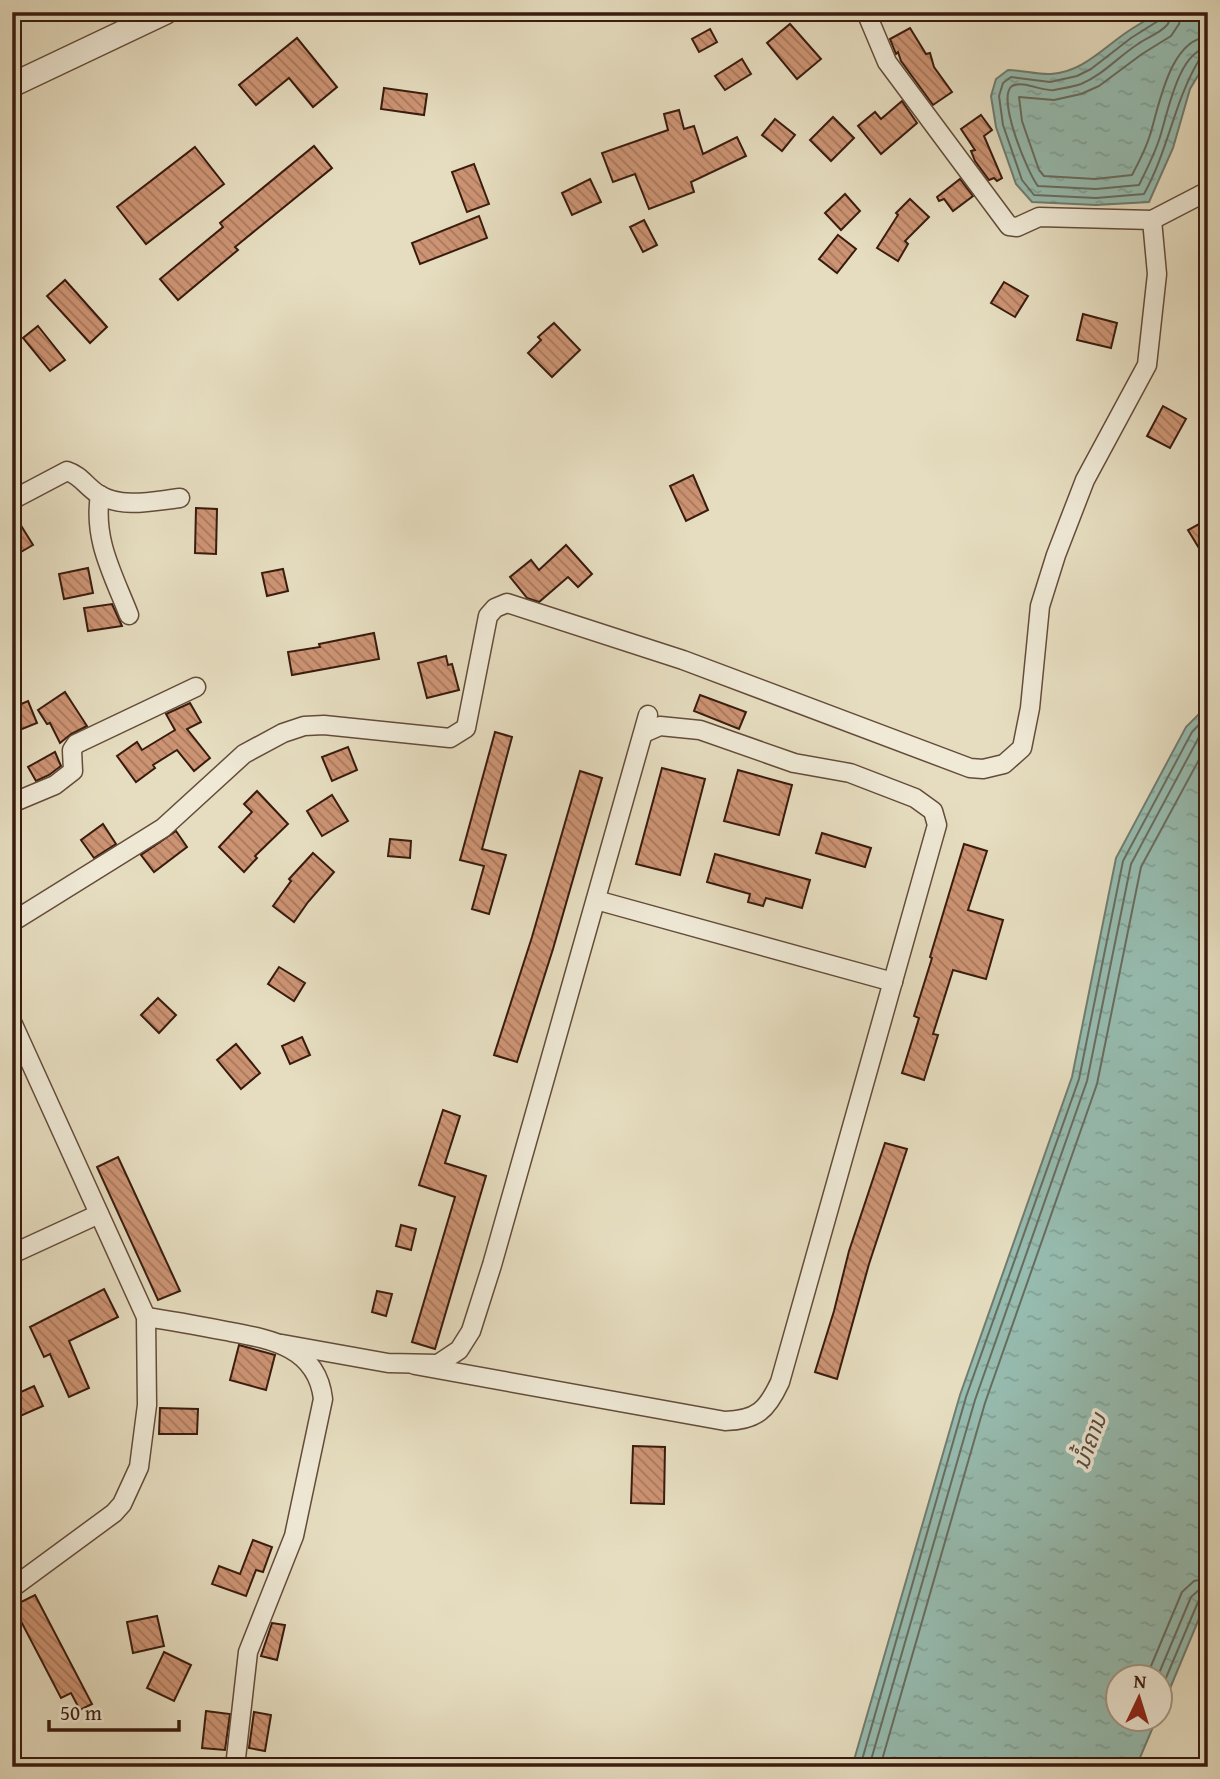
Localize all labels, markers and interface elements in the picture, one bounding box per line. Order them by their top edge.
water label: ນ້ຳຄານ [1064,1407,1115,1474]
north arrow [1104,1664,1174,1734]
text: N [1133,1667,1148,1695]
scale bar [49,1688,178,1732]
text: 50 m [60,1697,102,1728]

